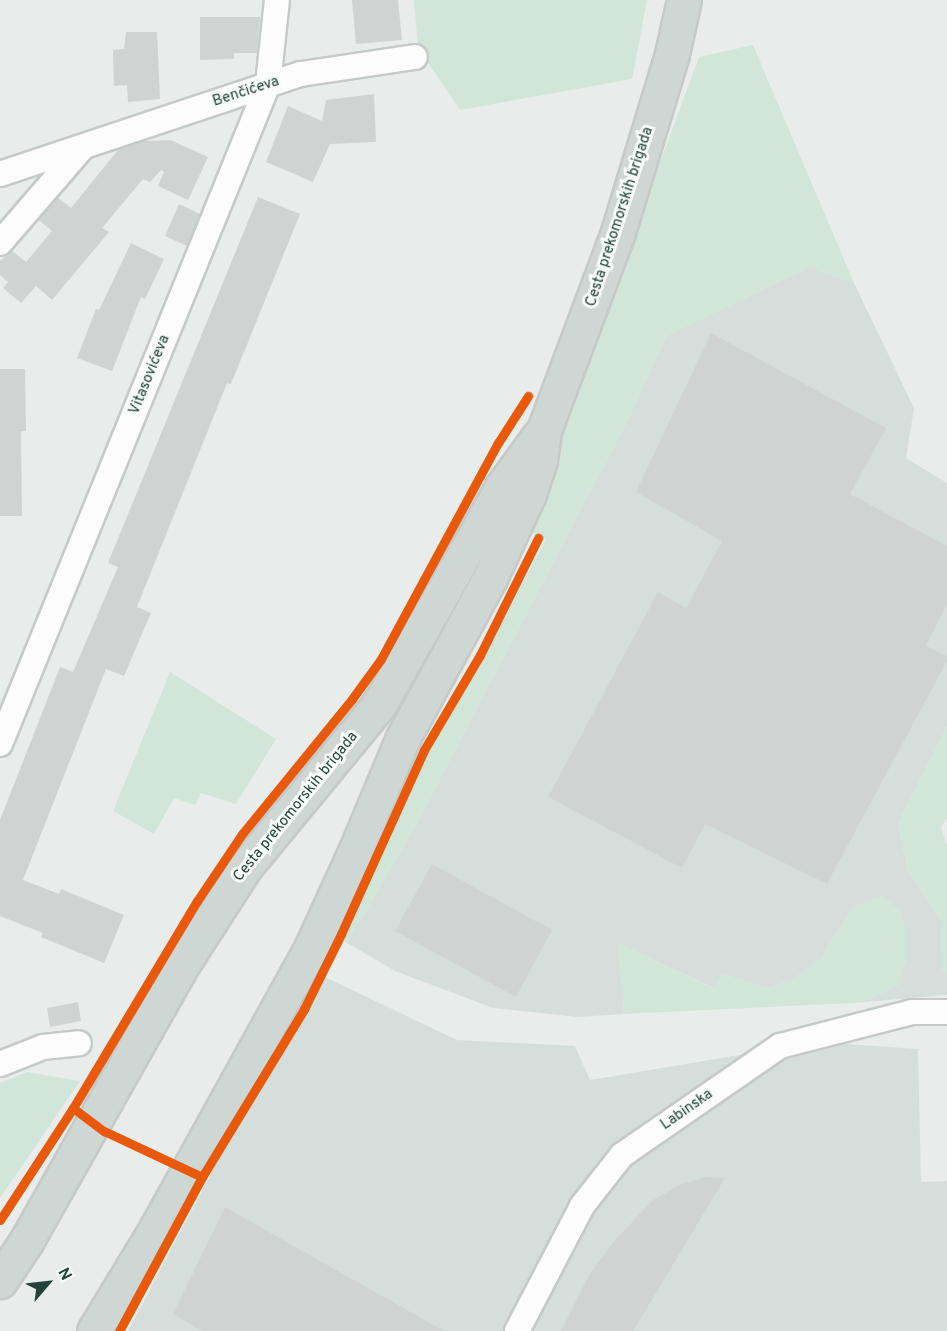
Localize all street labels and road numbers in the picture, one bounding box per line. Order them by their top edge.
street label: Benčićeva [210,73,282,111]
street label: Cesta prekomorskih brigada [582,125,658,309]
street label: Vitasovićeva [126,333,174,417]
street label: Cesta prekomorskih brigada [230,728,362,886]
street label: Labinska [657,1086,717,1134]

